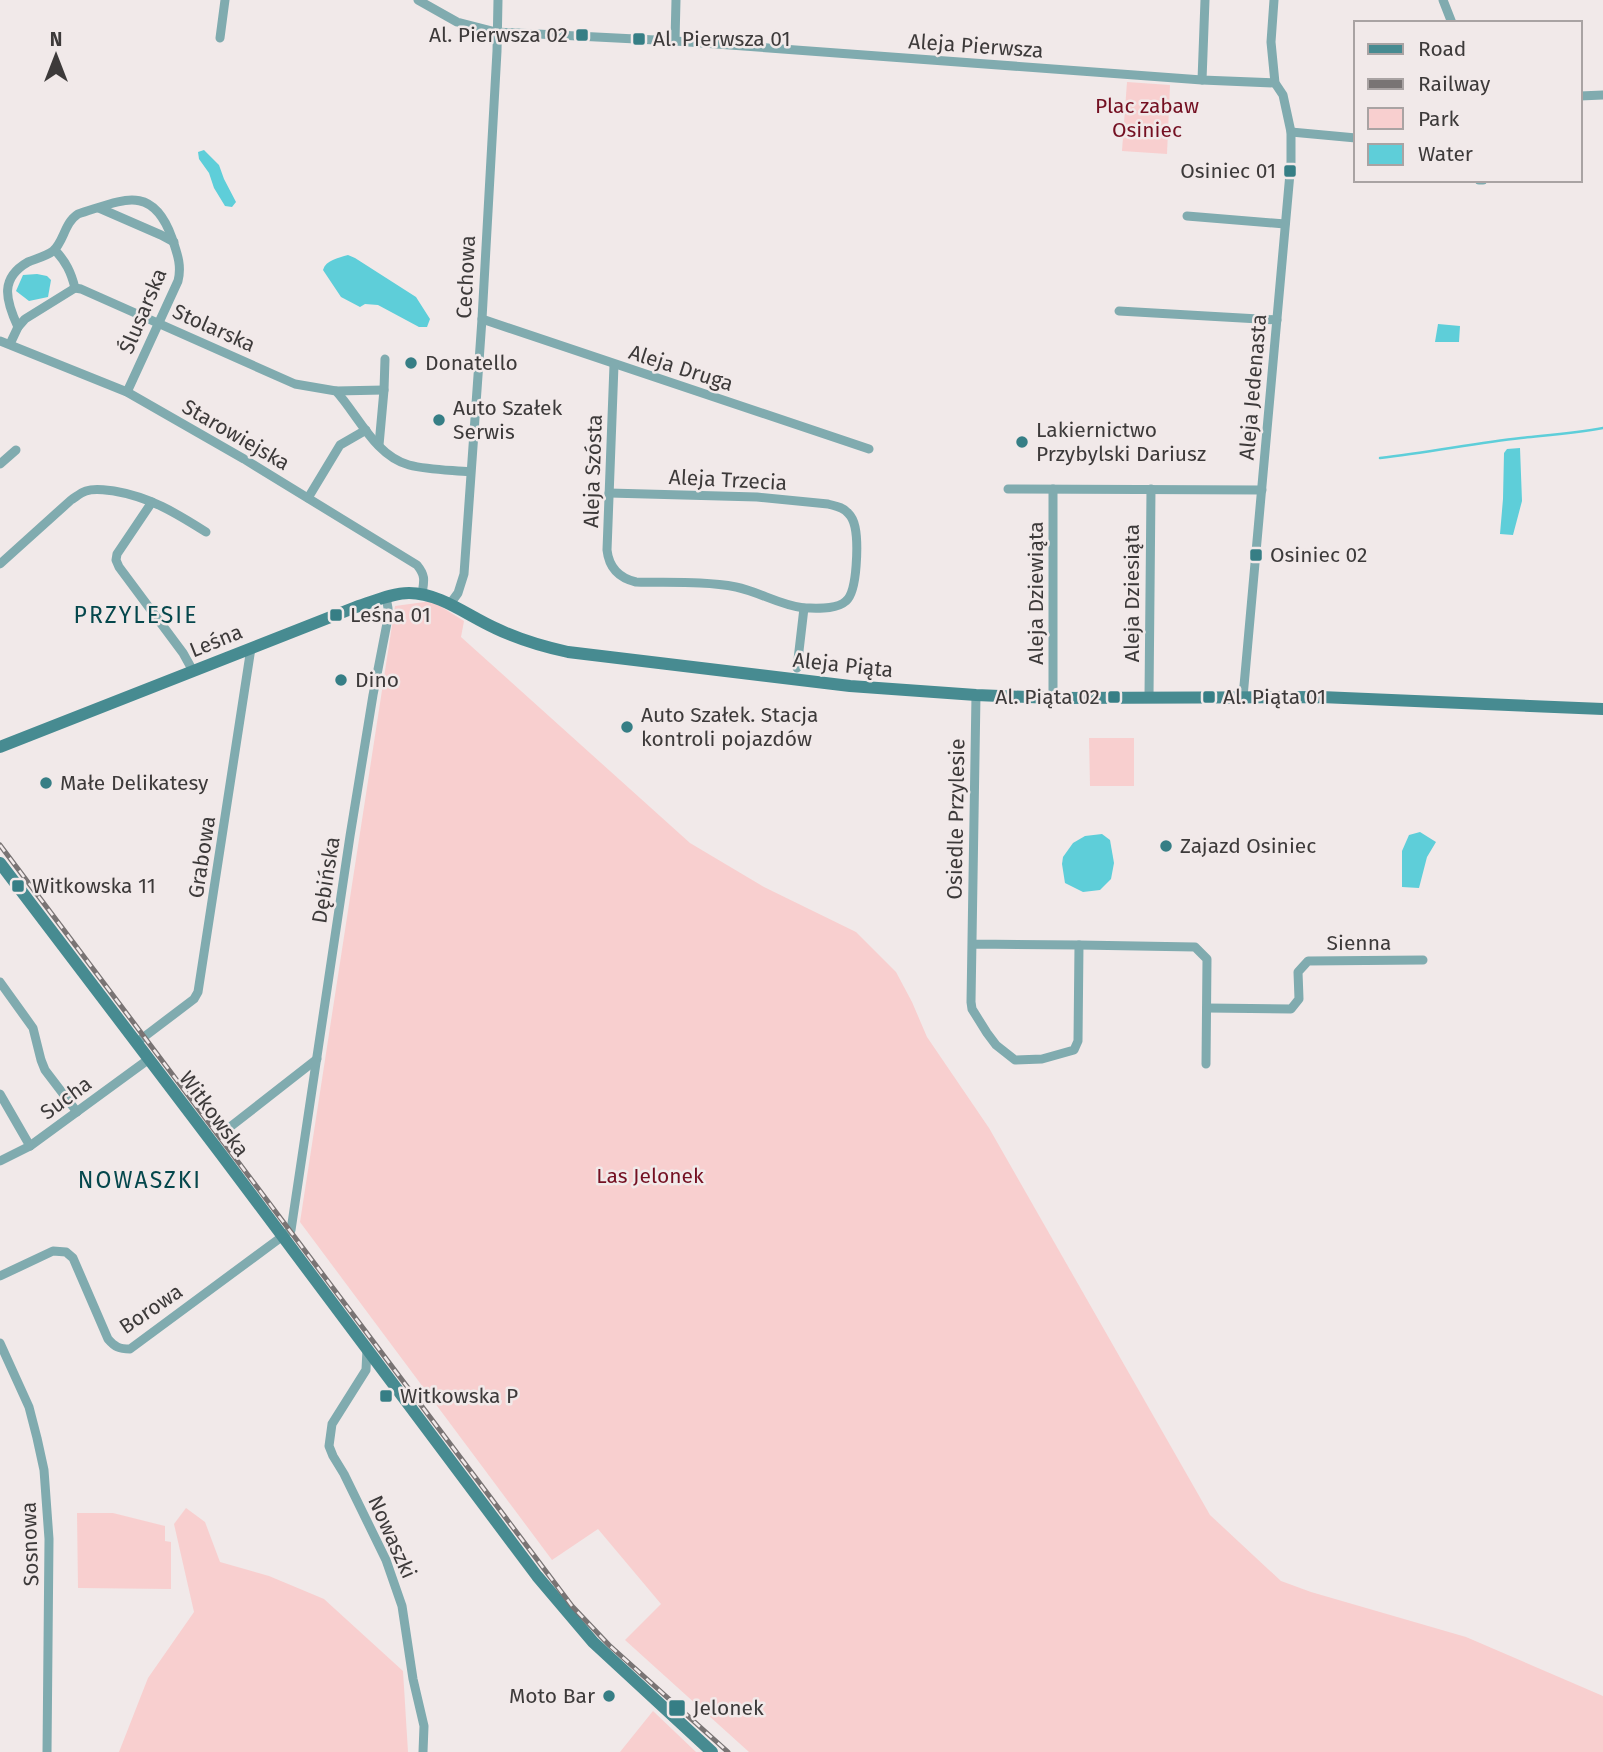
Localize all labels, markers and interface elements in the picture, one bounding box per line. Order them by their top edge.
north arrow [21,21,91,91]
legend [1354,21,1582,182]
place label: Al. Pierwsza 02 [429,22,568,48]
place label: Al. Pierwsza 01 [653,26,791,52]
marker: Al. Pierwsza 02 [574,27,590,43]
text: N [50,28,62,51]
street label: Aleja Pierwsza [908,28,1044,64]
marker: Al. Pierwsza 01 [631,31,647,47]
text: Road [1418,36,1466,62]
text: Railway [1418,71,1491,97]
park label: Plac zabaw Osiniec [1095,93,1199,143]
text: Park [1418,106,1460,132]
text: Water [1418,141,1473,167]
place label: Osiniec 01 [1180,158,1276,184]
marker: Osiniec 01 [1282,163,1298,179]
street label: Cechowa [451,235,481,319]
street label: Ślusarska [113,264,173,358]
street label: Stolarska [169,298,259,358]
street label: Aleja Jedenasta [1234,313,1272,461]
street label: Aleja Druga [626,339,736,397]
place label: Donatello [425,350,518,376]
marker: Donatello [403,355,419,371]
street label: Starowiejska [178,394,294,476]
place label: Auto Szałek Serwis [453,395,562,445]
marker: Auto Szałek Serwis [431,412,447,428]
street label: Aleja Szósta [578,414,608,528]
place label: Lakiernictwo Przybylski Dariusz [1036,417,1206,467]
marker: Lakiernictwo Przybylski Dariusz [1014,434,1030,450]
street label: Aleja Trzecia [668,464,788,496]
street label: Aleja Dziewiąta [1023,521,1049,665]
street label: Aleja Dziesiąta [1119,524,1145,662]
place label: Osiniec 02 [1270,542,1367,568]
marker: Osiniec 02 [1248,547,1264,563]
district label: PRZYLESIE [74,601,198,629]
place label: Leśna 01 [350,602,431,628]
marker: Leśna 01 [328,607,344,623]
street label: Leśna [186,619,246,663]
street label: Aleja Piąta [792,647,894,683]
place label: Dino [355,667,399,693]
marker: Dino [333,672,349,688]
place label: Al. Piąta 02 [995,684,1100,710]
place label: Al. Piąta 01 [1223,684,1326,710]
marker: Al. Piąta 02 [1106,689,1122,705]
marker: Al. Piąta 01 [1201,689,1217,705]
place label: Auto Szałek. Stacja kontroli pojazdów [641,702,819,752]
marker: Auto Szałek. Stacja kontroli pojazdów [619,719,635,735]
street label: Osiedle Przylesie [942,738,970,900]
place label: Małe Delikatesy [60,770,209,796]
marker: Małe Delikatesy [38,775,54,791]
street label: Grabowa [183,814,221,900]
place label: Zajazd Osiniec [1180,833,1316,859]
street label: Dębińska [306,835,346,925]
marker: Zajazd Osiniec [1158,838,1174,854]
place label: Witkowska 11 [32,873,156,899]
marker: Witkowska 11 [10,878,26,894]
street label: Sienna [1327,930,1391,956]
street label: Witkowska [173,1066,255,1162]
street label: Sucha [35,1071,97,1125]
park label: Las Jelonek [596,1163,704,1189]
district label: NOWASZKI [78,1166,202,1194]
street label: Borowa [114,1278,188,1340]
place label: Witkowska P [400,1383,518,1409]
marker: Witkowska P [378,1388,394,1404]
street label: Nowaszki [362,1491,422,1583]
street label: Sosnowa [16,1501,44,1587]
place label: Moto Bar [509,1683,595,1709]
marker: Moto Bar [601,1688,617,1704]
place label: Jelonek [693,1695,764,1721]
marker: Jelonek [667,1698,687,1718]

